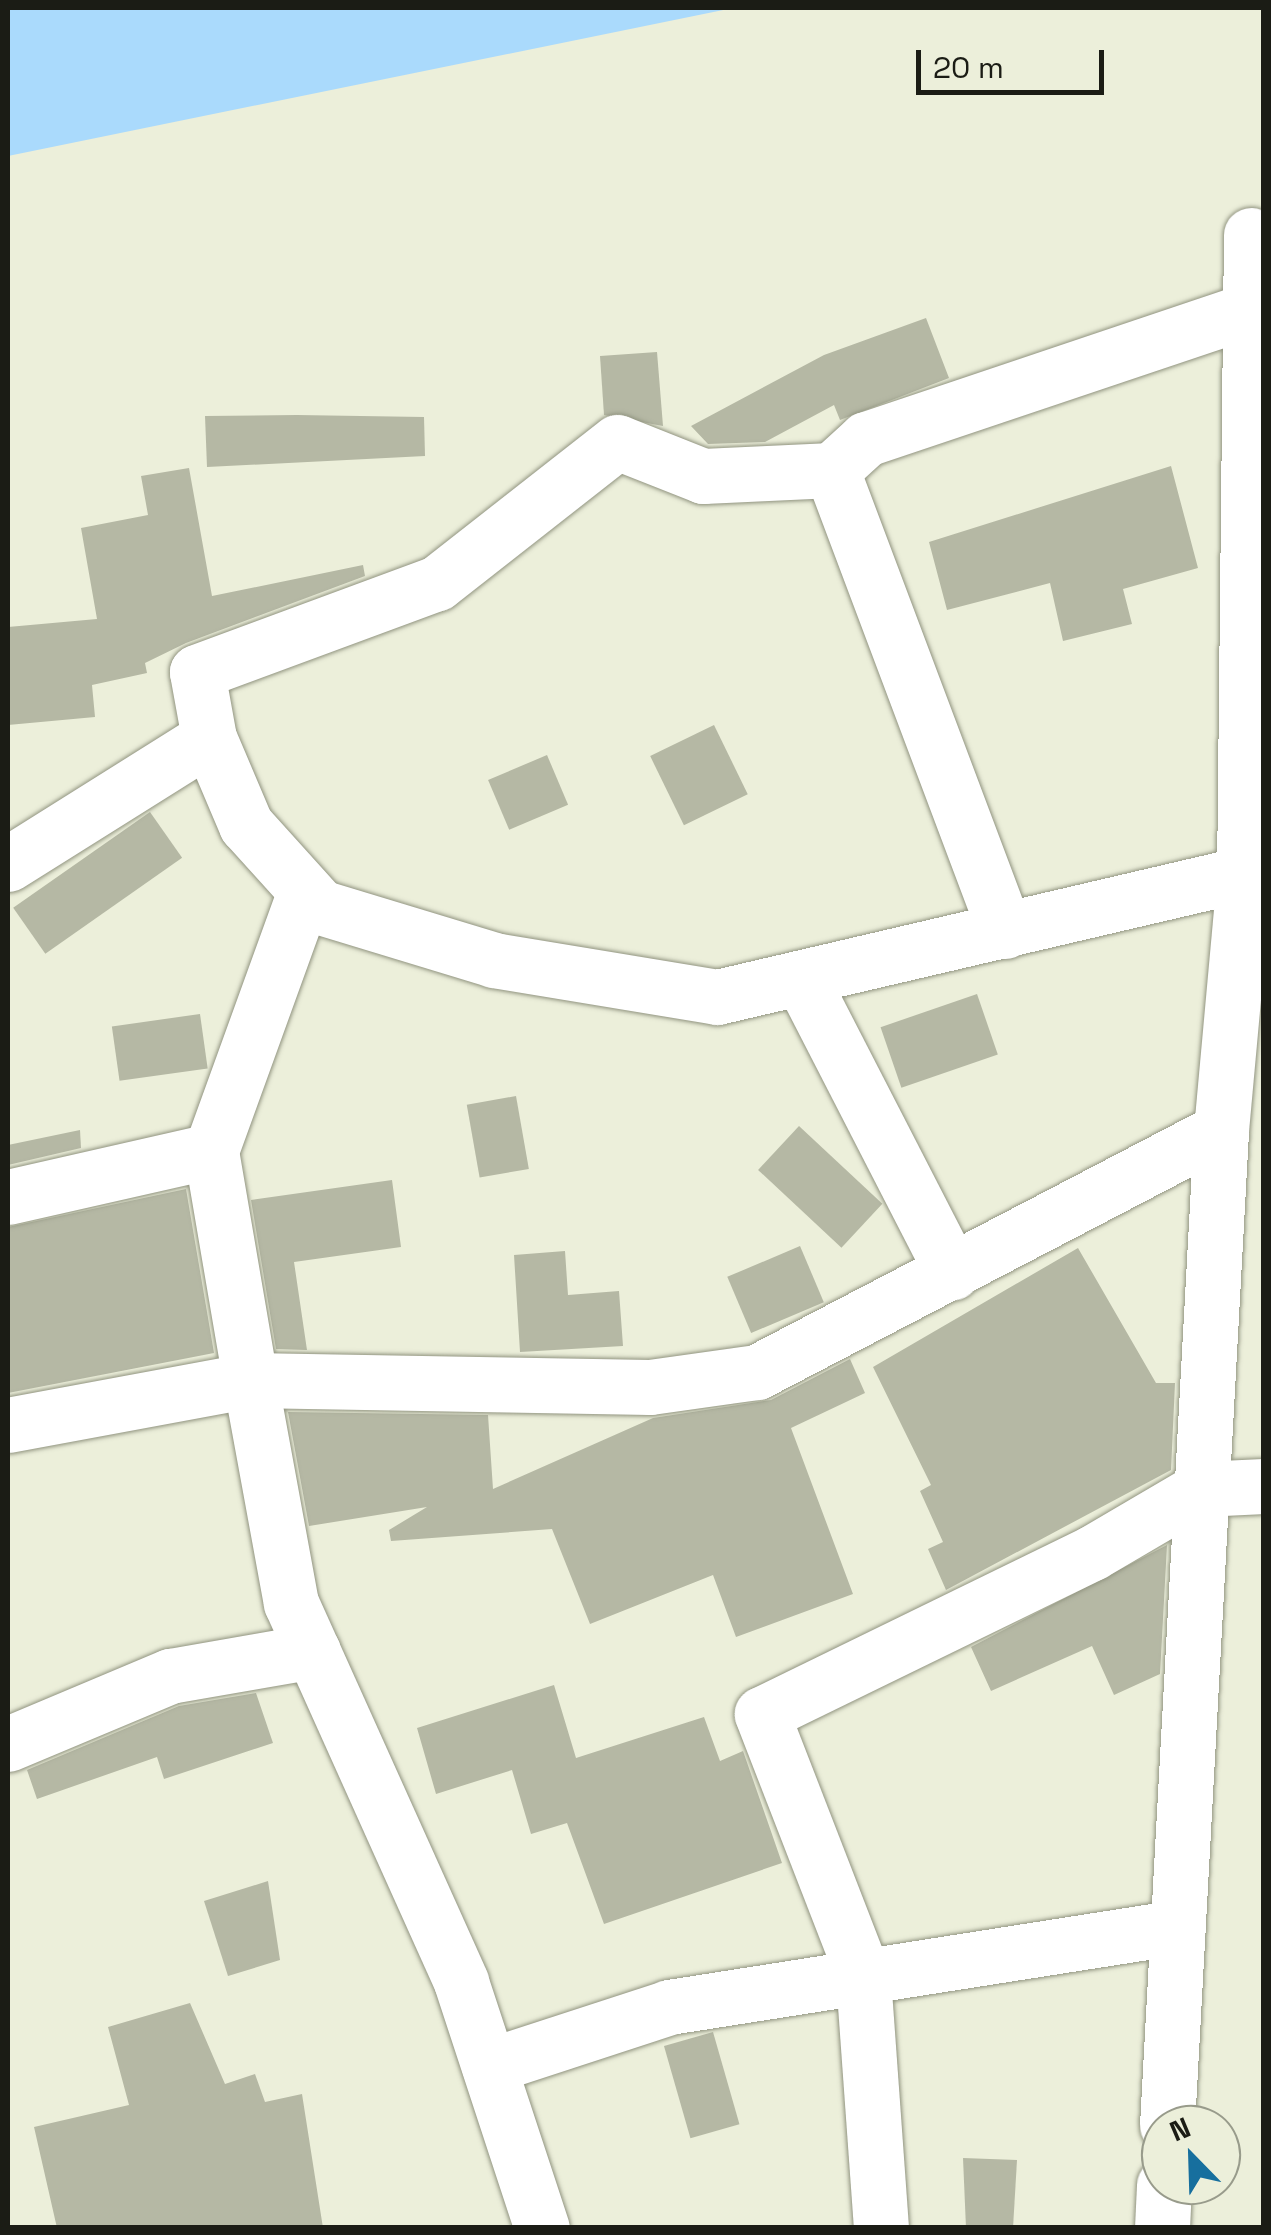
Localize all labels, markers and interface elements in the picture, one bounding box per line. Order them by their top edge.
scale bar [921,30,1108,92]
text: 20 m [933,48,1004,87]
north arrow [1141,2105,1241,2205]
text: N [1164,2109,1196,2149]

